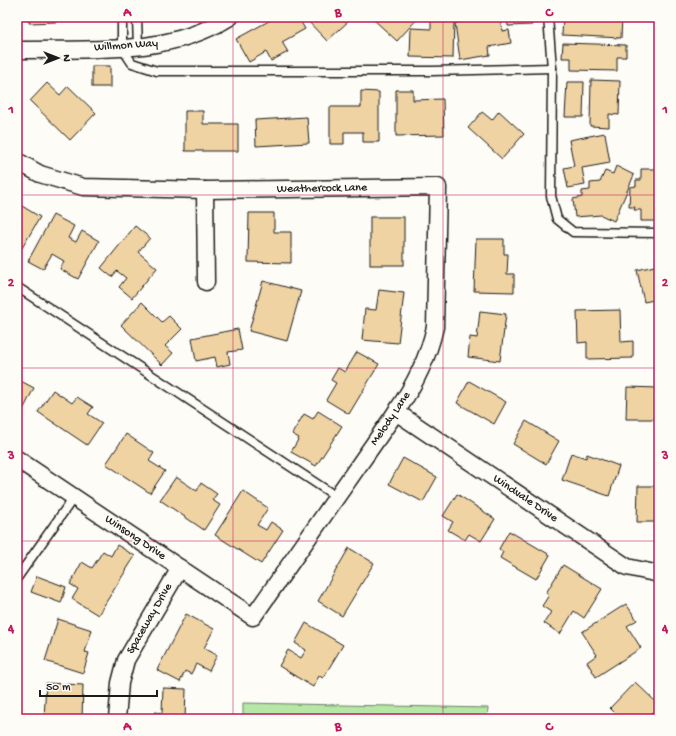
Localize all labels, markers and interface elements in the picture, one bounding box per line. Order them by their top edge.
text: A [122,6,132,21]
text: B [334,6,343,21]
text: C [544,6,554,21]
street label: Willmon Way [94,37,159,55]
north arrow [38,38,78,78]
text: N [60,54,72,62]
text: 1 [7,103,14,118]
text: 1 [661,103,668,118]
street label: Weathercock Lane [277,181,368,197]
text: 2 [8,276,15,291]
text: 2 [662,276,669,291]
street label: Melody Lane [368,389,415,449]
text: 3 [7,449,15,464]
text: 3 [661,449,669,464]
street label: Windvale Drive [490,472,561,526]
street label: Winsong Drive [102,512,169,564]
street label: Spaceway Drive [124,580,176,657]
text: 4 [7,622,15,637]
text: 4 [661,622,669,637]
scale bar [40,672,157,698]
text: 50 m [46,681,71,695]
text: A [122,720,132,735]
text: B [334,720,343,735]
text: C [544,720,554,735]

